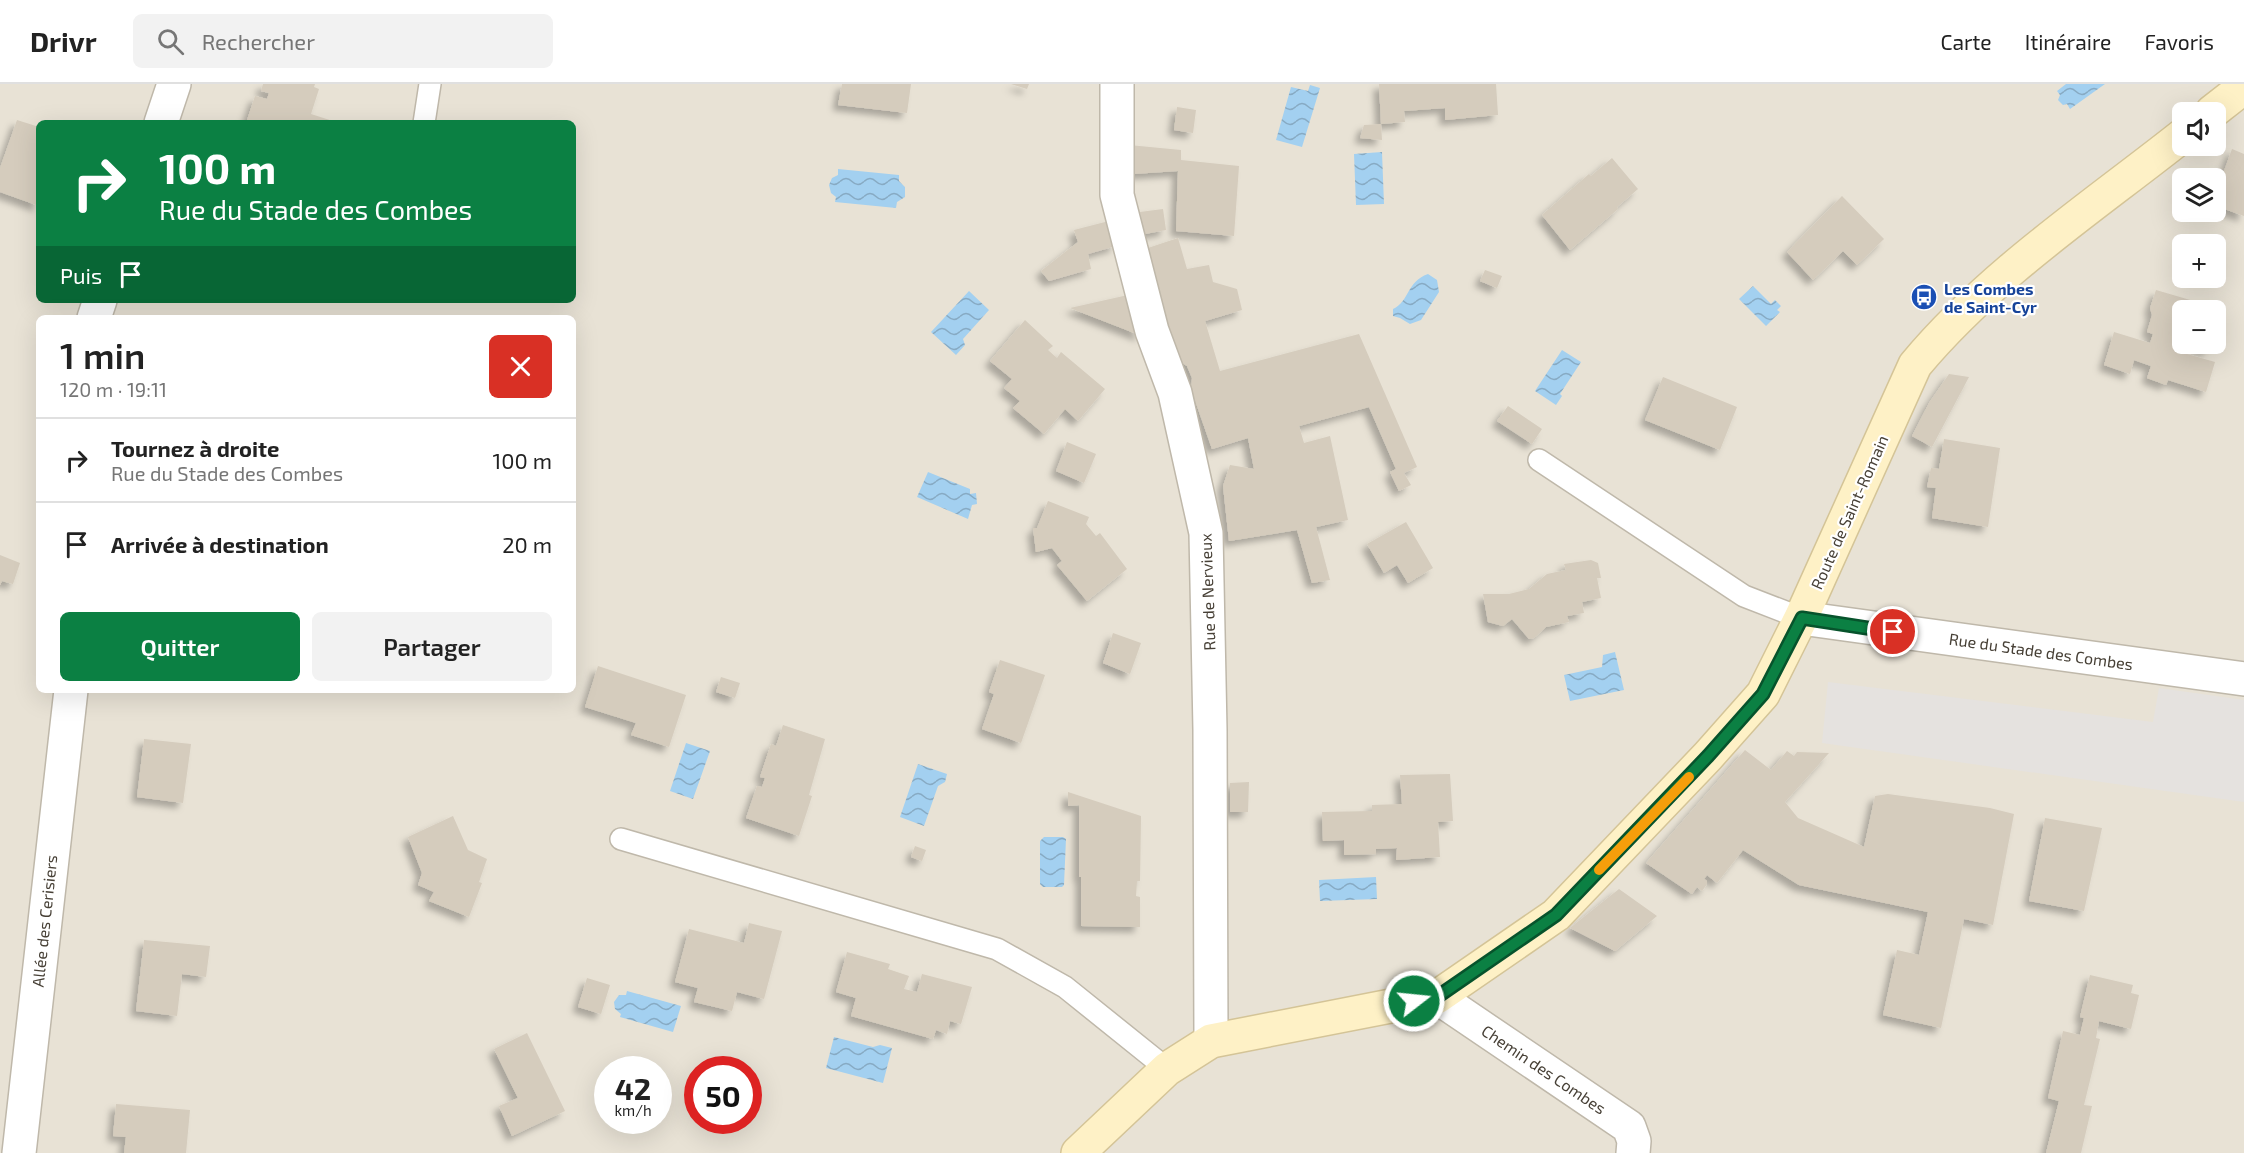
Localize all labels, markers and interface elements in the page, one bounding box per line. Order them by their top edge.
search box [133,14,553,68]
text: Drivr [30,24,97,58]
icon: search [154,25,187,58]
text: Rechercher [202,28,315,54]
text: Carte [1940,29,1992,54]
text: Itinéraire [2025,29,2111,54]
text: Favoris [2144,29,2214,54]
map controls [2172,102,2226,354]
button: sound [2172,102,2226,156]
text: 100 m [159,142,276,192]
icon: right [60,144,138,222]
button: layers [2172,168,2226,222]
text: Rue du Stade des Combes [159,193,472,225]
button: + [2172,234,2226,288]
icon: arrive [114,258,147,291]
text: Puis [60,262,102,288]
place label: Les Combes de Saint-Cyr [1944,279,2037,317]
bus stop icon: Les Combes de Saint-Cyr [1909,282,1939,312]
button: − [2172,300,2226,354]
text: 1 min [60,333,145,376]
button: close [489,335,552,398]
text: 120 m · 19:11 [60,377,167,401]
street label: Route de Saint-Romain [1806,432,1892,592]
text: Tournez à droite [111,435,280,461]
icon: right [60,444,93,477]
text: 100 m [493,447,552,473]
text: Rue du Stade des Combes [111,461,343,485]
icon: arrive [60,528,93,561]
text: Arrivée à destination [111,531,329,557]
text: 20 m [502,531,552,557]
street label: Rue de Nervieux [1195,532,1219,651]
pin [1867,606,1918,657]
button: Quitter [60,612,300,681]
button: Partager [312,612,552,681]
icon: arrive [1876,615,1909,648]
street label: Rue du Stade des Combes [1948,629,2134,673]
street label: Allée des Cerisiers [28,854,60,988]
position arrow [1382,969,1446,1033]
street label: Chemin des Combes [1478,1020,1610,1118]
speed limit sign: 50 [684,1056,762,1134]
text: 42 [615,1070,651,1106]
text: km/h [614,1101,652,1119]

